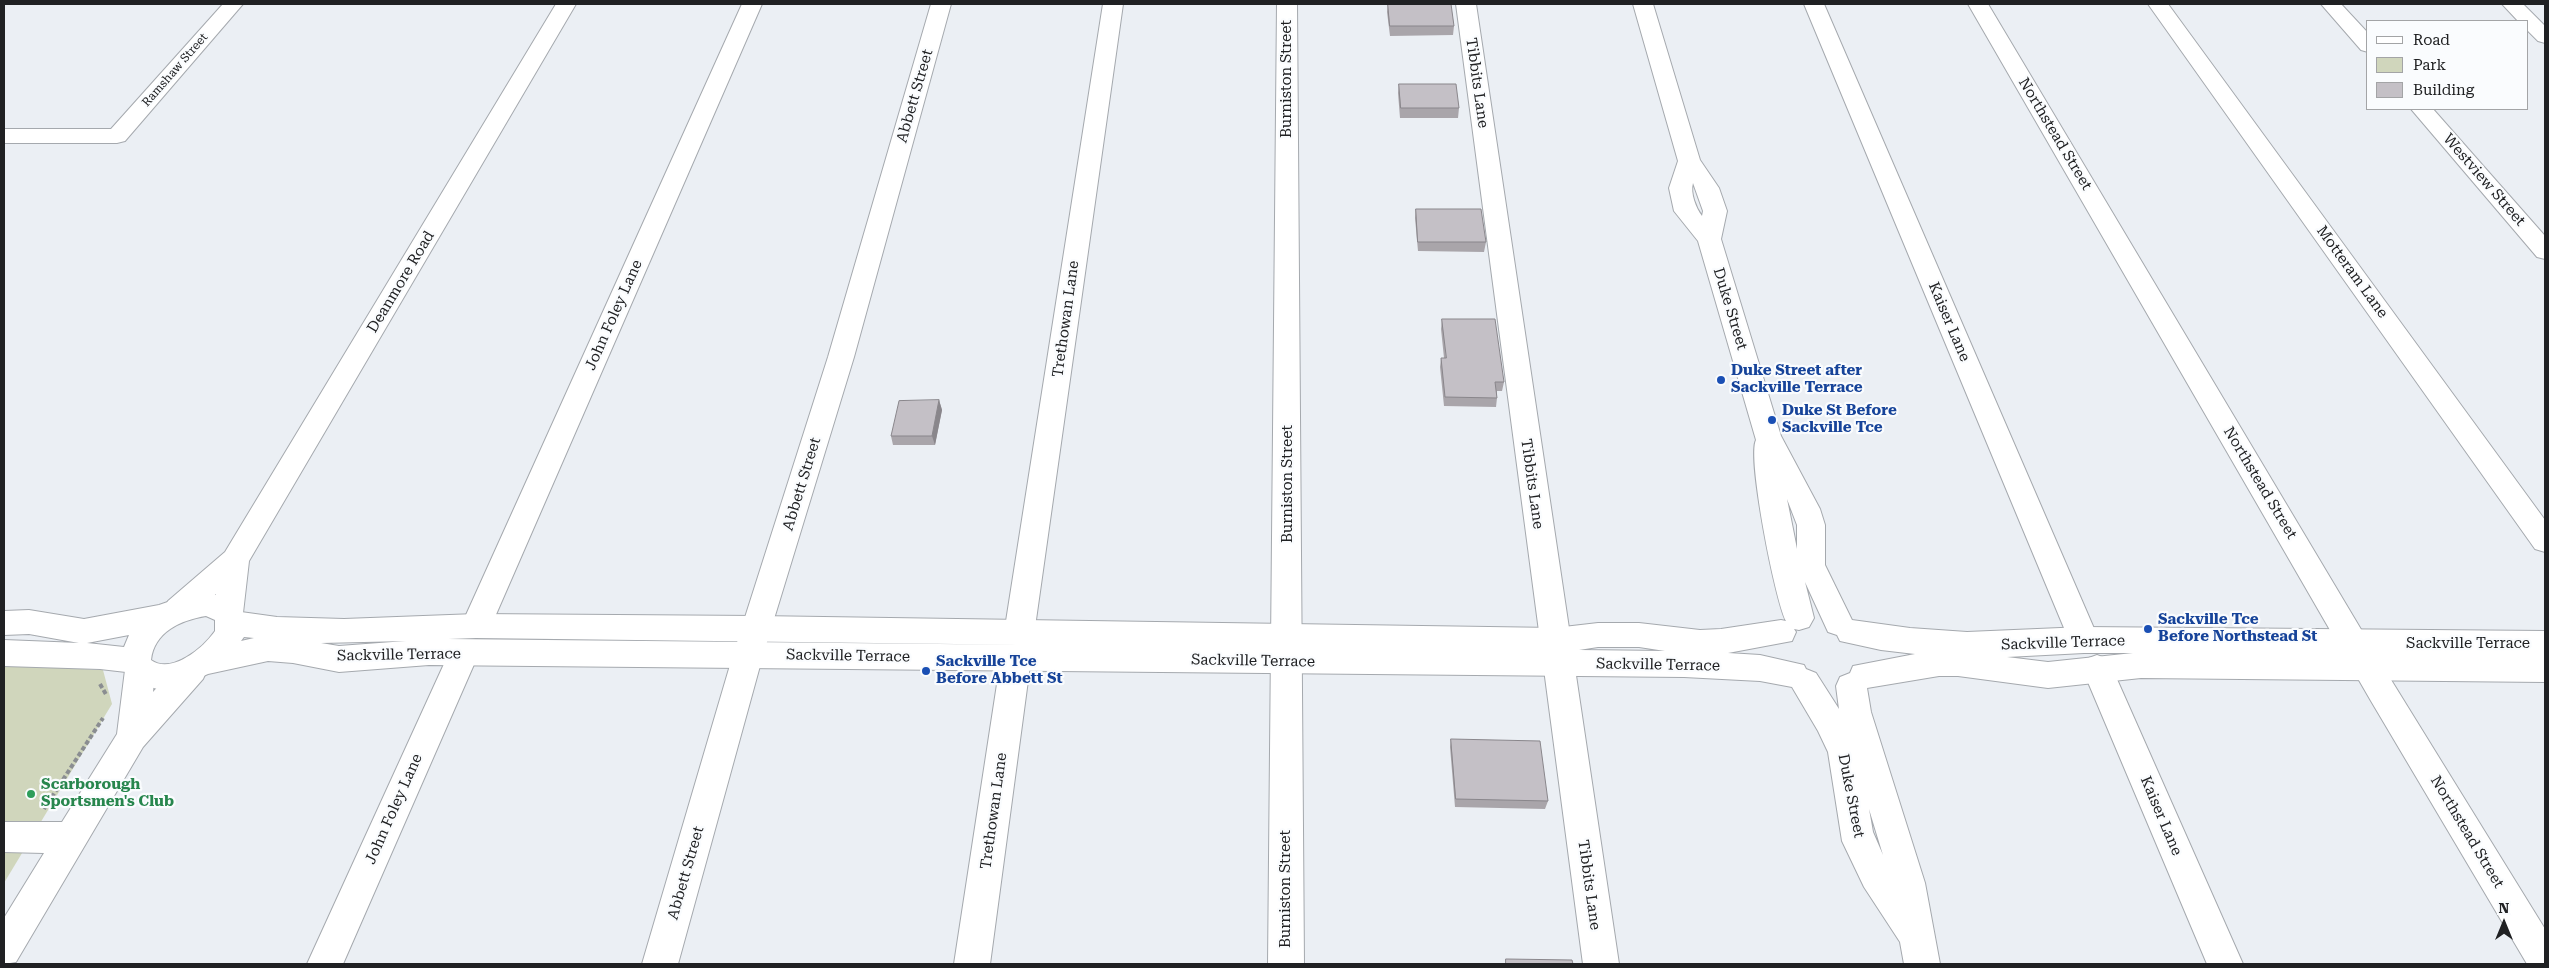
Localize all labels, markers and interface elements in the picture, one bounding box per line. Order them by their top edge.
street label: Burniston Street [1278,20,1296,138]
legend [2366,20,2529,110]
street label: Ramshaw Street [139,30,211,110]
text: Road [2413,31,2450,49]
street label: Tibbits Lane [1462,37,1492,129]
street label: Abbett Street [893,47,937,145]
text: Park [2413,56,2446,74]
street label: Northstead Street [2014,75,2096,193]
text: Building [2413,81,2474,99]
street label: Westview Street [2439,130,2529,230]
street label: Motteram Lane [2312,222,2392,322]
street label: Deanmore Road [364,228,438,336]
street label: John Foley Lane [582,257,646,373]
street label: Trethowan Lane [1049,260,1083,378]
street label: Duke Street [1709,266,1751,352]
street label: Kaiser Lane [1924,280,1974,364]
place label: Duke Street after Sackville Terrace [1731,362,1863,397]
marker: Duke Street after Sackville Terrace [1715,374,1727,386]
place label: Duke St Before Sackville Tce [1782,402,1897,437]
marker: Duke St Before Sackville Tce [1766,414,1778,426]
street label: Northstead Street [2219,424,2301,542]
street label: Burniston Street [1279,425,1297,543]
street label: Abbett Street [779,435,825,533]
street label: Tibbits Lane [1517,438,1547,530]
place label: Sackville Tce Before Northstead St [2158,611,2317,646]
marker: Sackville Tce Before Northstead St [2142,623,2154,635]
street label: Sackville Terrace [2001,632,2125,654]
street label: Sackville Terrace [2406,635,2530,653]
street label: Sackville Terrace [337,645,461,665]
street label: Sackville Terrace [786,646,910,666]
street label: Sackville Terrace [1191,651,1315,671]
place label: Sackville Tce Before Abbett St [936,653,1062,688]
street label: Sackville Terrace [1596,655,1720,675]
marker: Sackville Tce Before Abbett St [920,665,932,677]
street label: John Foley Lane [362,751,426,867]
street label: Trethowan Lane [977,752,1011,870]
street label: Duke Street [1834,753,1868,839]
street label: Northstead Street [2426,773,2508,891]
street label: Kaiser Lane [2136,774,2186,858]
place label: Scarborough Sportsmen's Club [41,776,174,811]
marker: Scarborough Sportsmen's Club [25,788,37,800]
street label: Abbett Street [664,824,708,922]
street label: Burniston Street [1277,830,1295,948]
street label: Tibbits Lane [1574,839,1604,931]
north arrow [2479,898,2529,948]
text: N [2499,900,2509,916]

